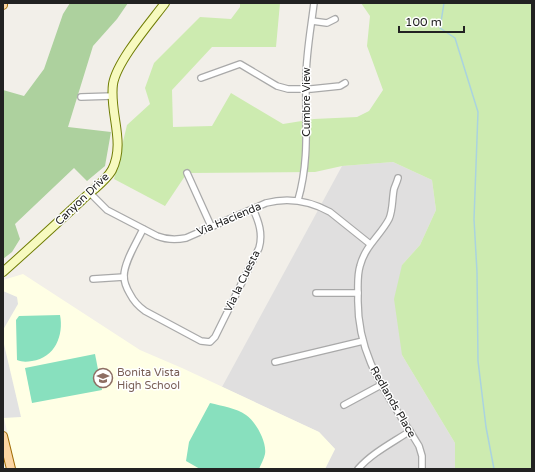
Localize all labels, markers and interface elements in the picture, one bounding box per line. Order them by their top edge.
scale bar [399,8,464,34]
text: 100 m [405,15,442,29]
street label: Cumbre View [300,67,313,137]
street label: Canyon Drive [52,170,112,228]
street label: Via Hacienda [195,200,263,238]
street label: Via la Cuesta [221,248,263,314]
street label: Redlands Place [367,364,419,440]
place label: Bonita Vista High School [117,366,180,392]
school or university icon: Bonita Vista High School [92,367,114,389]

